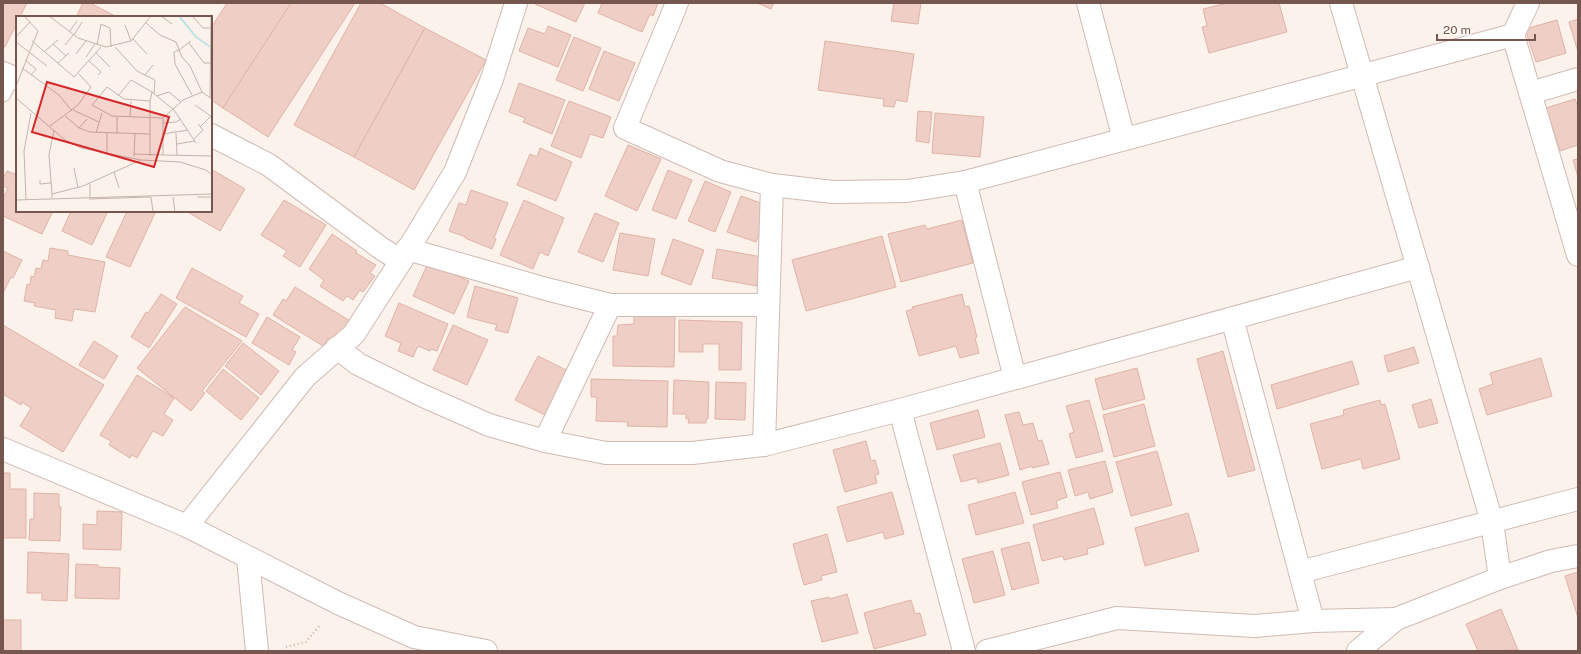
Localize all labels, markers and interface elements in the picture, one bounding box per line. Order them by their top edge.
inset map [16,16,212,212]
scale bar [1437,16,1535,42]
text: 20 m [1443,23,1471,37]

